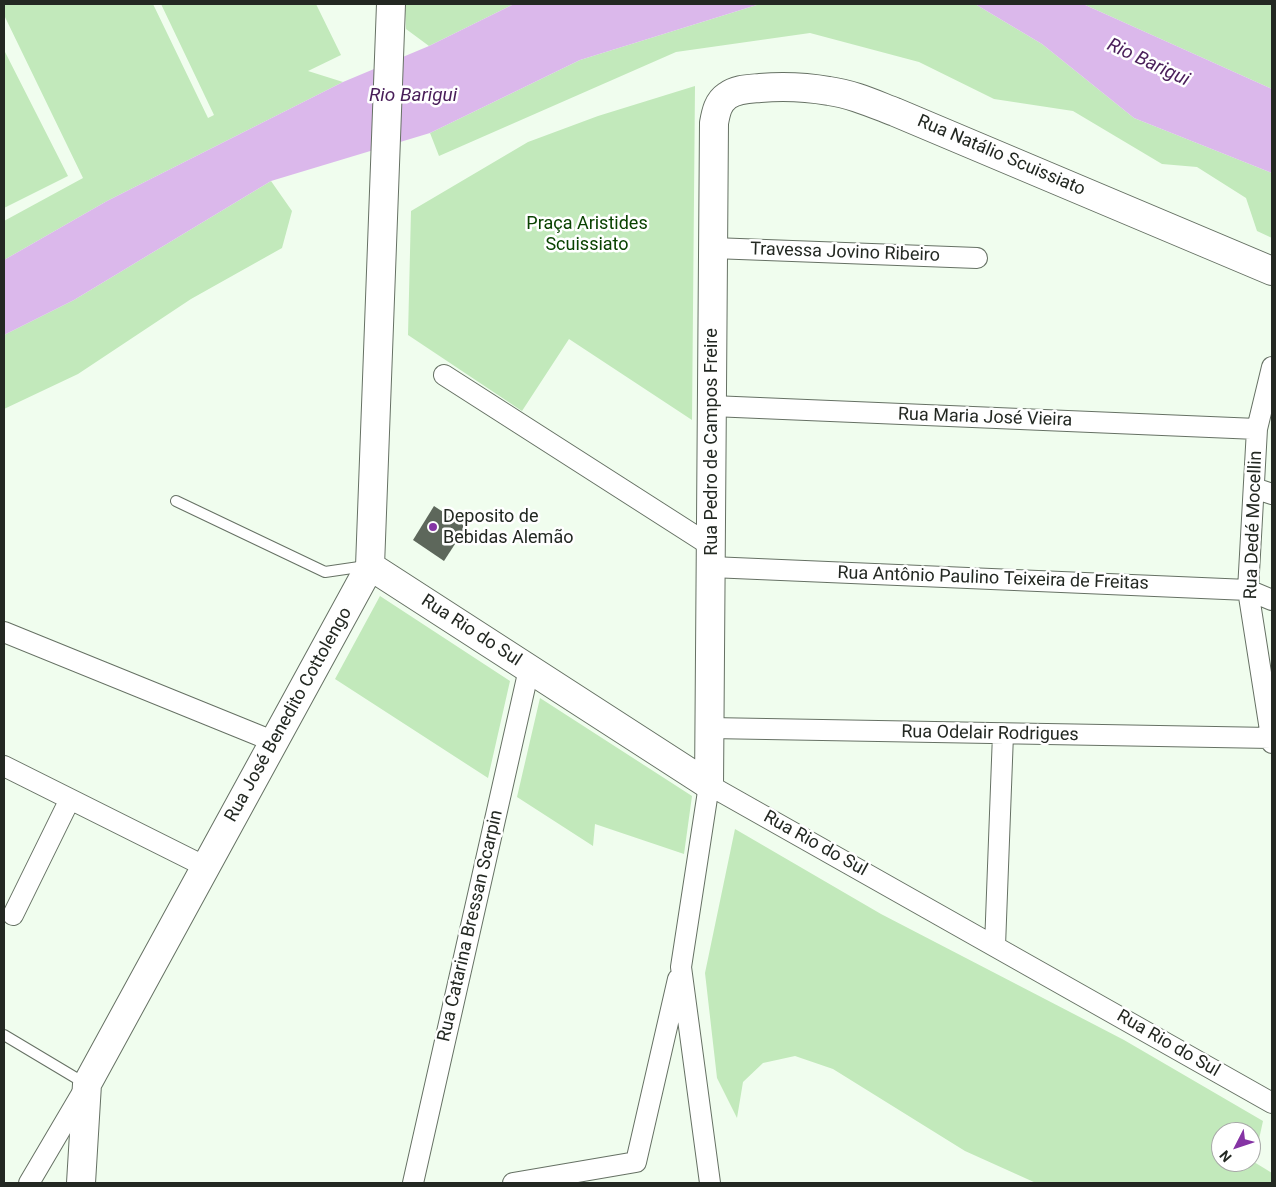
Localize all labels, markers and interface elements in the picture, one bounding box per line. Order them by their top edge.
water label: Rio Barigui [1103,34,1193,92]
water label: Rio Barigui [369,85,457,107]
street label: Rua Natálio Scuissiato [914,111,1088,201]
park label: Praça Aristides Scuissiato [526,213,648,255]
street label: Travessa Jovino Ribeiro [750,239,940,267]
street label: Rua Pedro de Campos Freire [701,328,723,556]
street label: Rua Maria José Vieira [898,404,1072,432]
street label: Rua Dedé Mocellin [1241,450,1267,600]
place label: Deposito de Bebidas Alemão [443,506,573,548]
marker: Deposito de Bebidas Alemão [427,521,439,533]
street label: Rua Antônio Paulino Teixeira de Freitas [837,563,1149,595]
street label: Rua Rio do Sul [417,591,525,671]
street label: Rua José Benedito Cottolengo [221,604,357,826]
street label: Rua Odelair Rodrigues [901,722,1079,746]
street label: Rua Rio do Sul [759,807,871,881]
street label: Rua Catarina Bressan Scarpin [434,808,508,1044]
street label: Rua Rio do Sul [1113,1006,1223,1082]
north arrow [1211,1122,1261,1172]
text: N [1216,1147,1235,1165]

